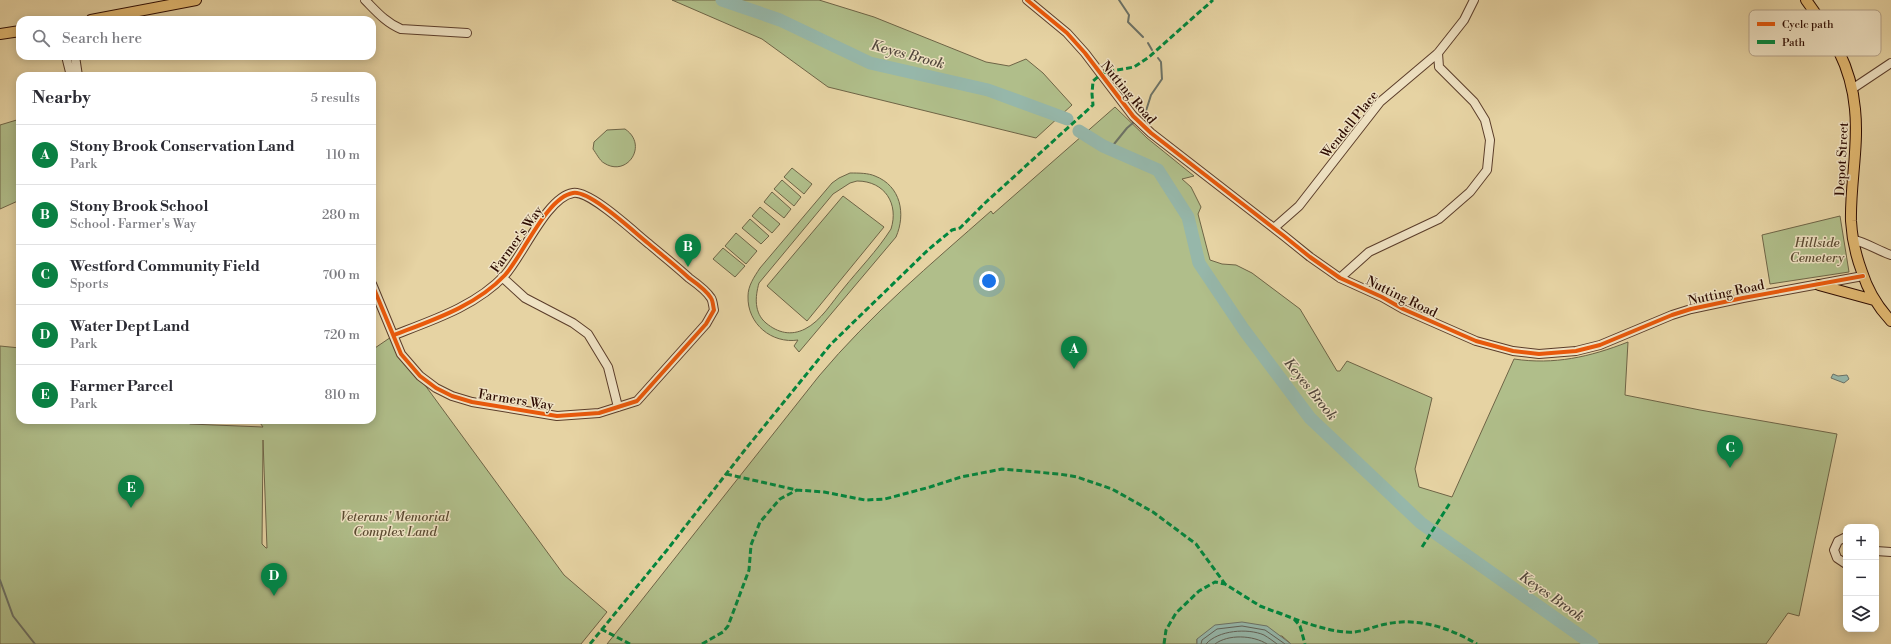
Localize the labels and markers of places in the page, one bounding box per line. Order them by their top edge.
pin: B [675,234,701,267]
pin: A [1061,336,1087,369]
pin: C [1717,435,1743,468]
pin: E [118,475,144,508]
pin: D [261,563,287,596]

